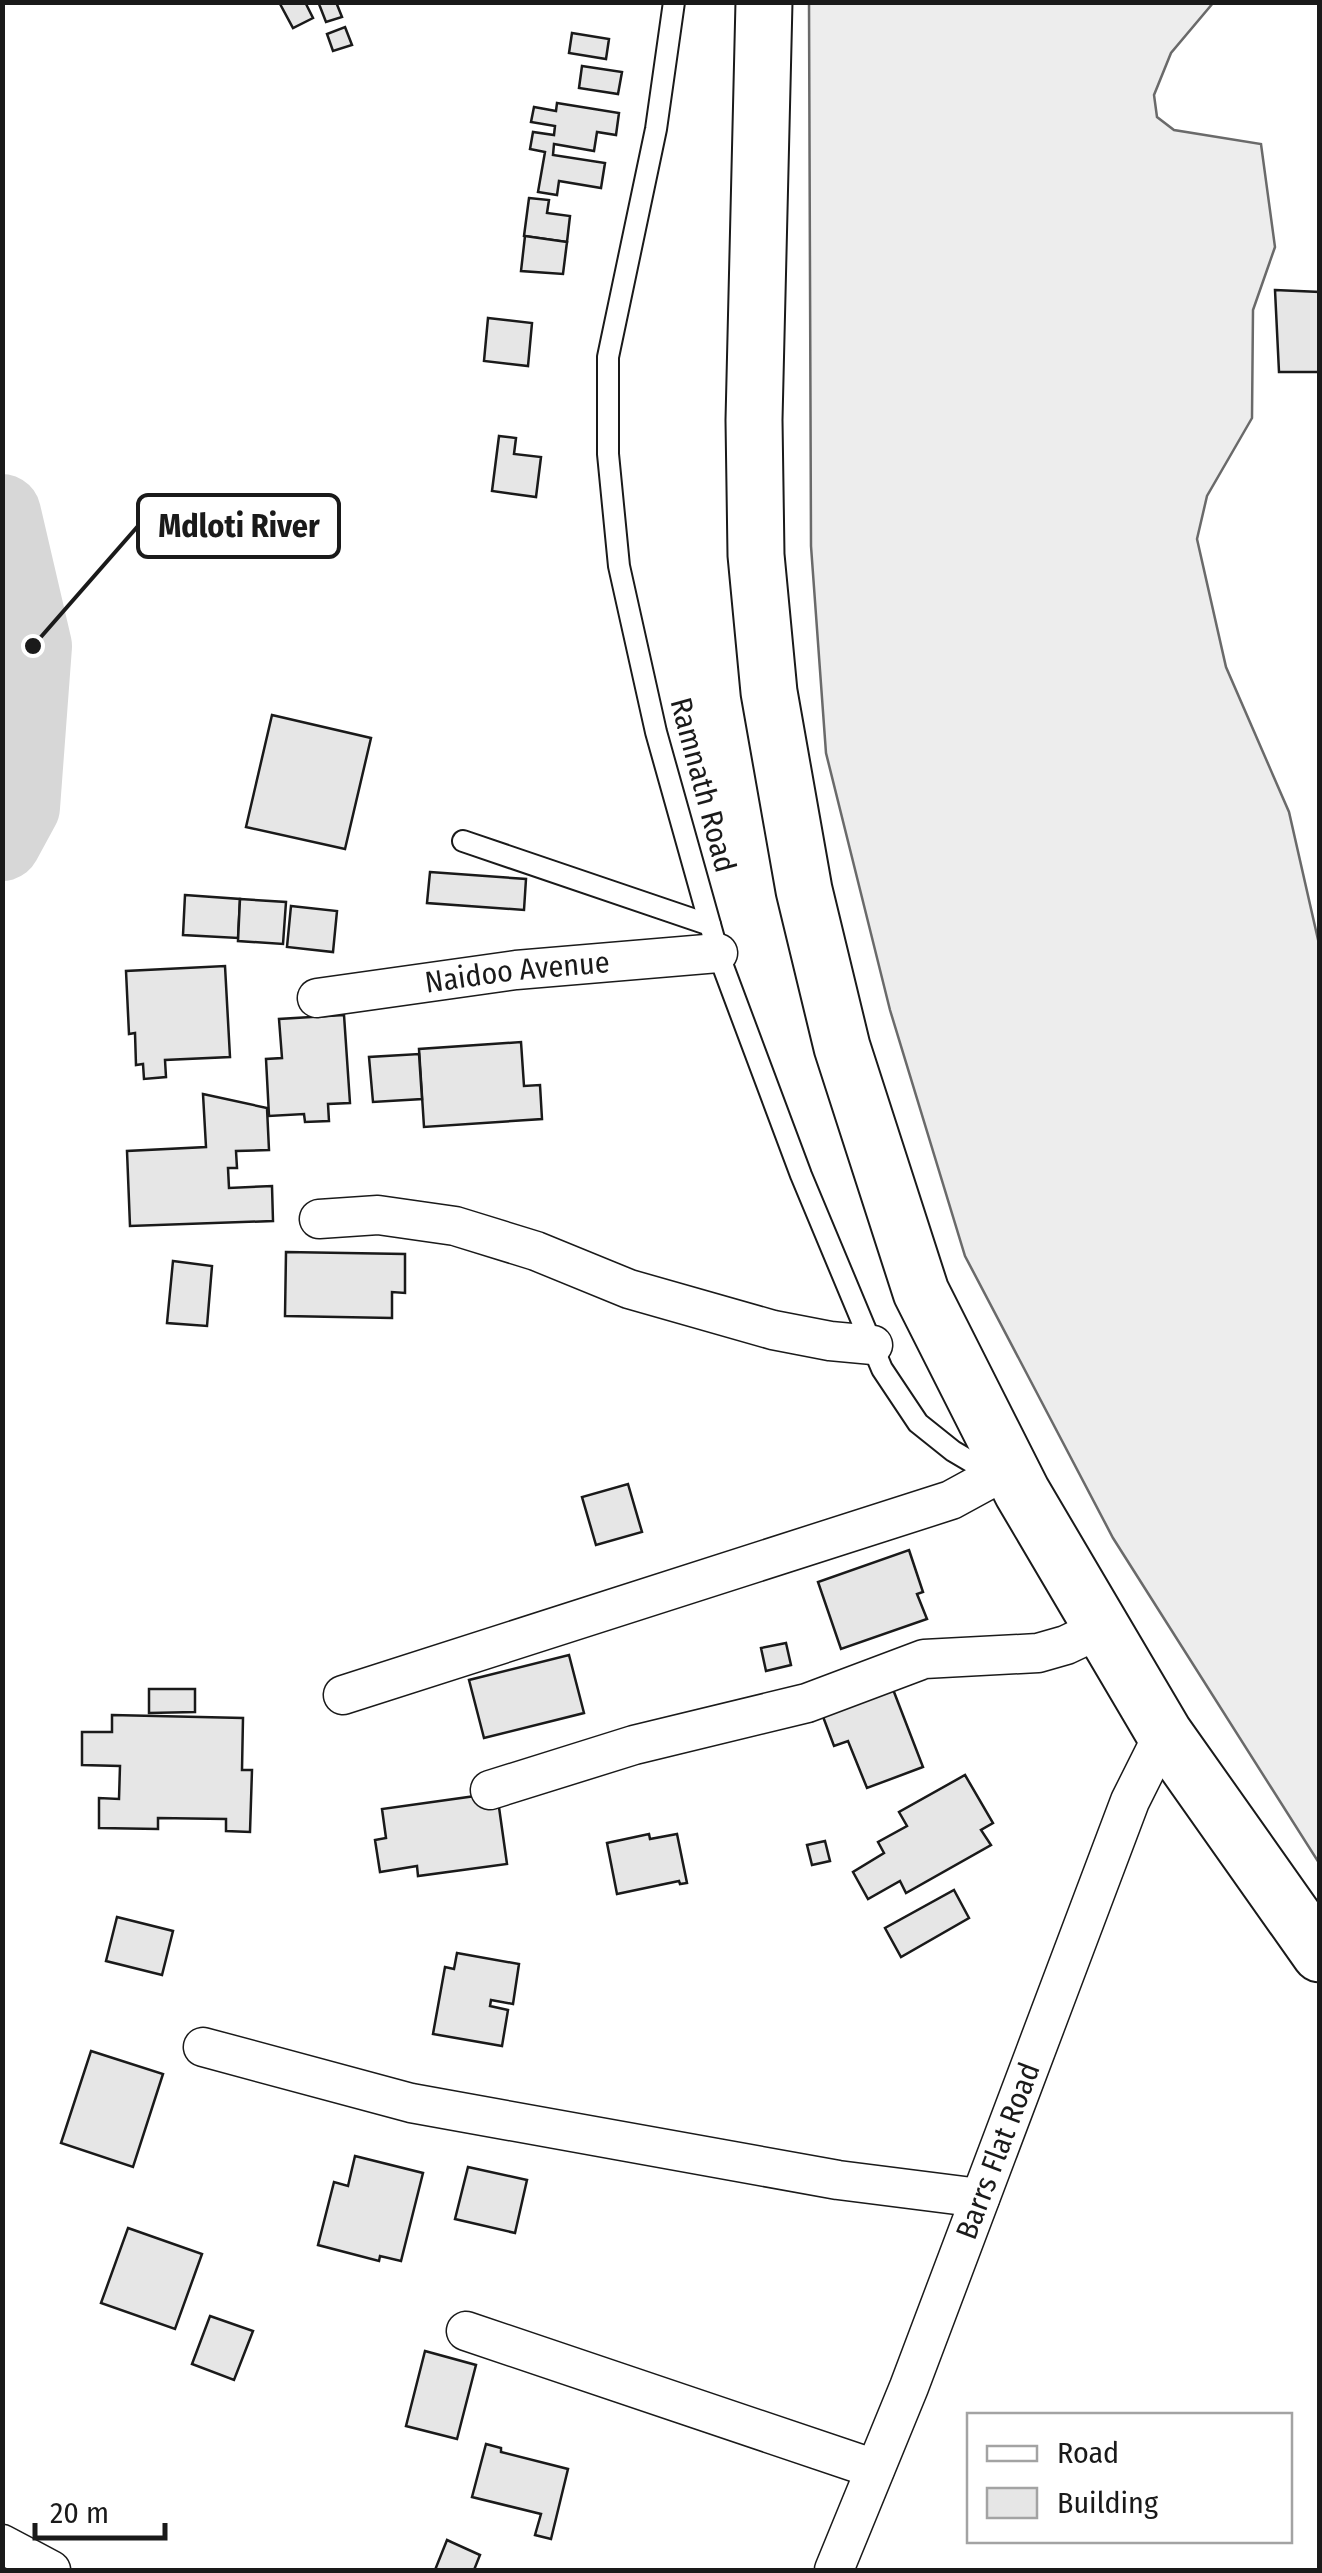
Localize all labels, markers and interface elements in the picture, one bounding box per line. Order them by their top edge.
callout: Mdloti River [138,495,339,557]
text: Mdloti River [158,507,320,545]
street label: Ramnath Road [662,694,744,876]
street label: Naidoo Avenue [423,944,611,1001]
street label: Barrs Flat Road [948,2058,1048,2244]
legend [967,2413,1292,2543]
text: Road [1057,2435,1119,2471]
scale bar [35,2478,165,2540]
text: Building [1057,2485,1159,2521]
text: 20 m [50,2495,109,2531]

